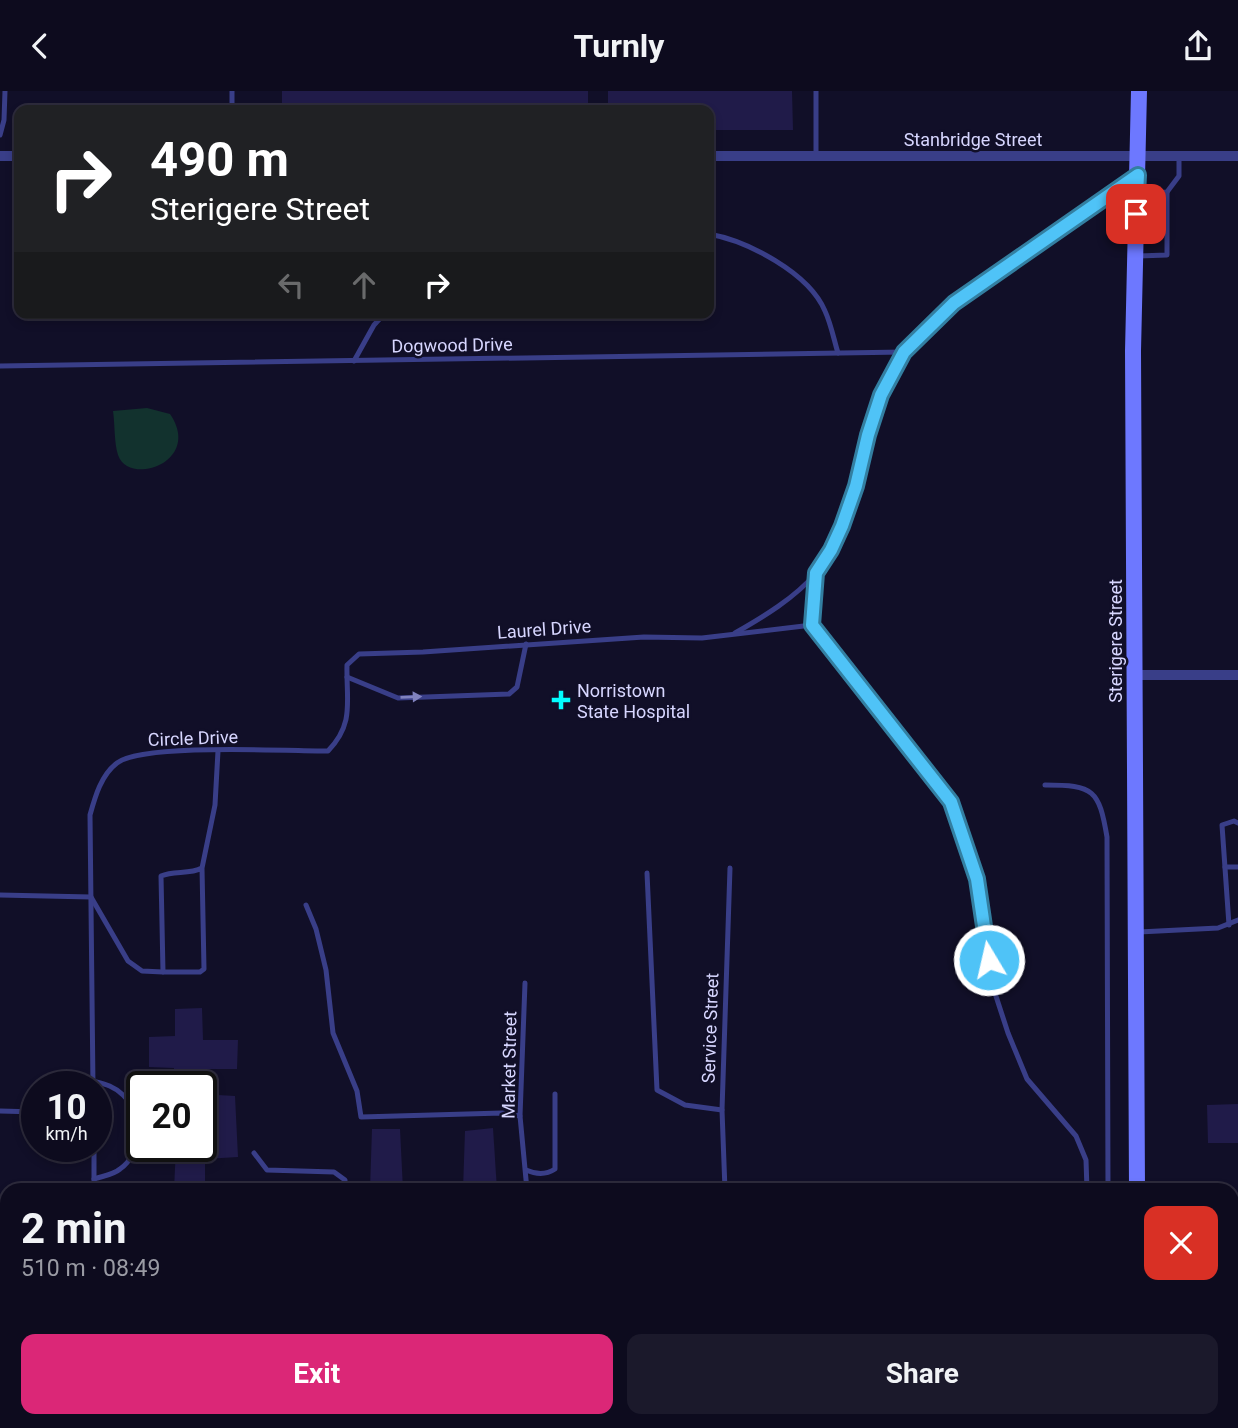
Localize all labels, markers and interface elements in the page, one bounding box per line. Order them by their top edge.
icon: back [21,27,59,65]
text: Turnly [574,27,664,65]
icon: share [1179,27,1217,65]
street label: Stanbridge Street [904,129,1042,150]
text: 490 m [150,131,289,188]
icon: right [35,133,126,224]
pin [1106,184,1166,244]
text: Sterigere Street [150,190,370,228]
icon: arrive [1117,195,1155,233]
icon: left [272,266,310,304]
icon: ahead [345,266,383,304]
icon: right [418,266,456,304]
street label: Dogwood Drive [391,333,513,357]
street label: Sterigere Street [1105,579,1126,703]
street label: Laurel Drive [496,615,592,643]
place label: Norristown State Hospital [577,680,690,722]
marker: Norristown State Hospital [551,690,571,710]
one-way arrow [400,692,422,703]
street label: Circle Drive [148,726,238,750]
position arrow [952,923,1026,997]
street label: Service Street [698,972,722,1084]
street label: Market Street [498,1011,520,1119]
speed limit sign: 20 [126,1071,217,1162]
text: 10 [46,1087,87,1128]
text: km/h [45,1123,88,1144]
text: 2 min [21,1204,127,1253]
button: close [1144,1206,1218,1280]
text: 510 m · 08:49 [21,1255,160,1282]
button: Exit [21,1334,613,1414]
button: Share [627,1334,1218,1414]

